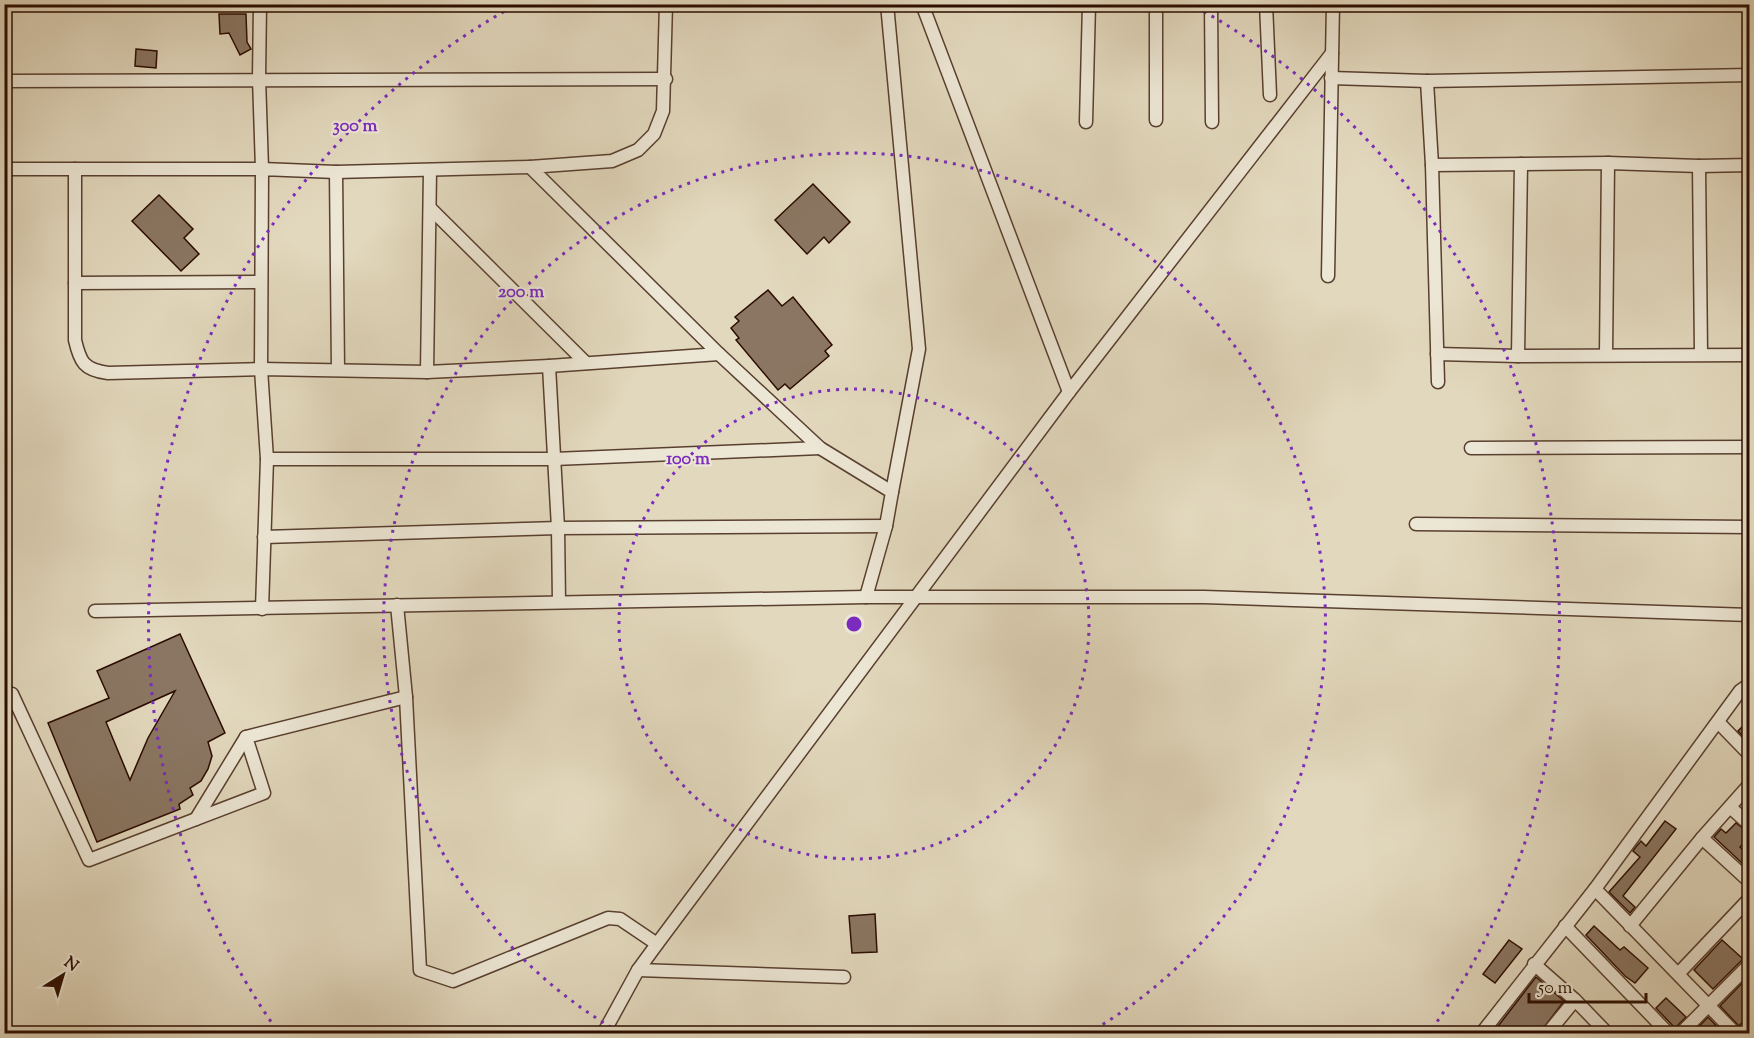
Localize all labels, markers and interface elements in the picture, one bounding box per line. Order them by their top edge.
text: 300 m [333,114,378,140]
text: 200 m [498,280,544,306]
text: 100 m [666,447,710,473]
centre of rings [844,614,864,634]
north arrow [33,945,93,1005]
text: N [58,952,83,978]
scale bar [1529,966,1646,1004]
text: 50 m [1537,976,1573,1002]

